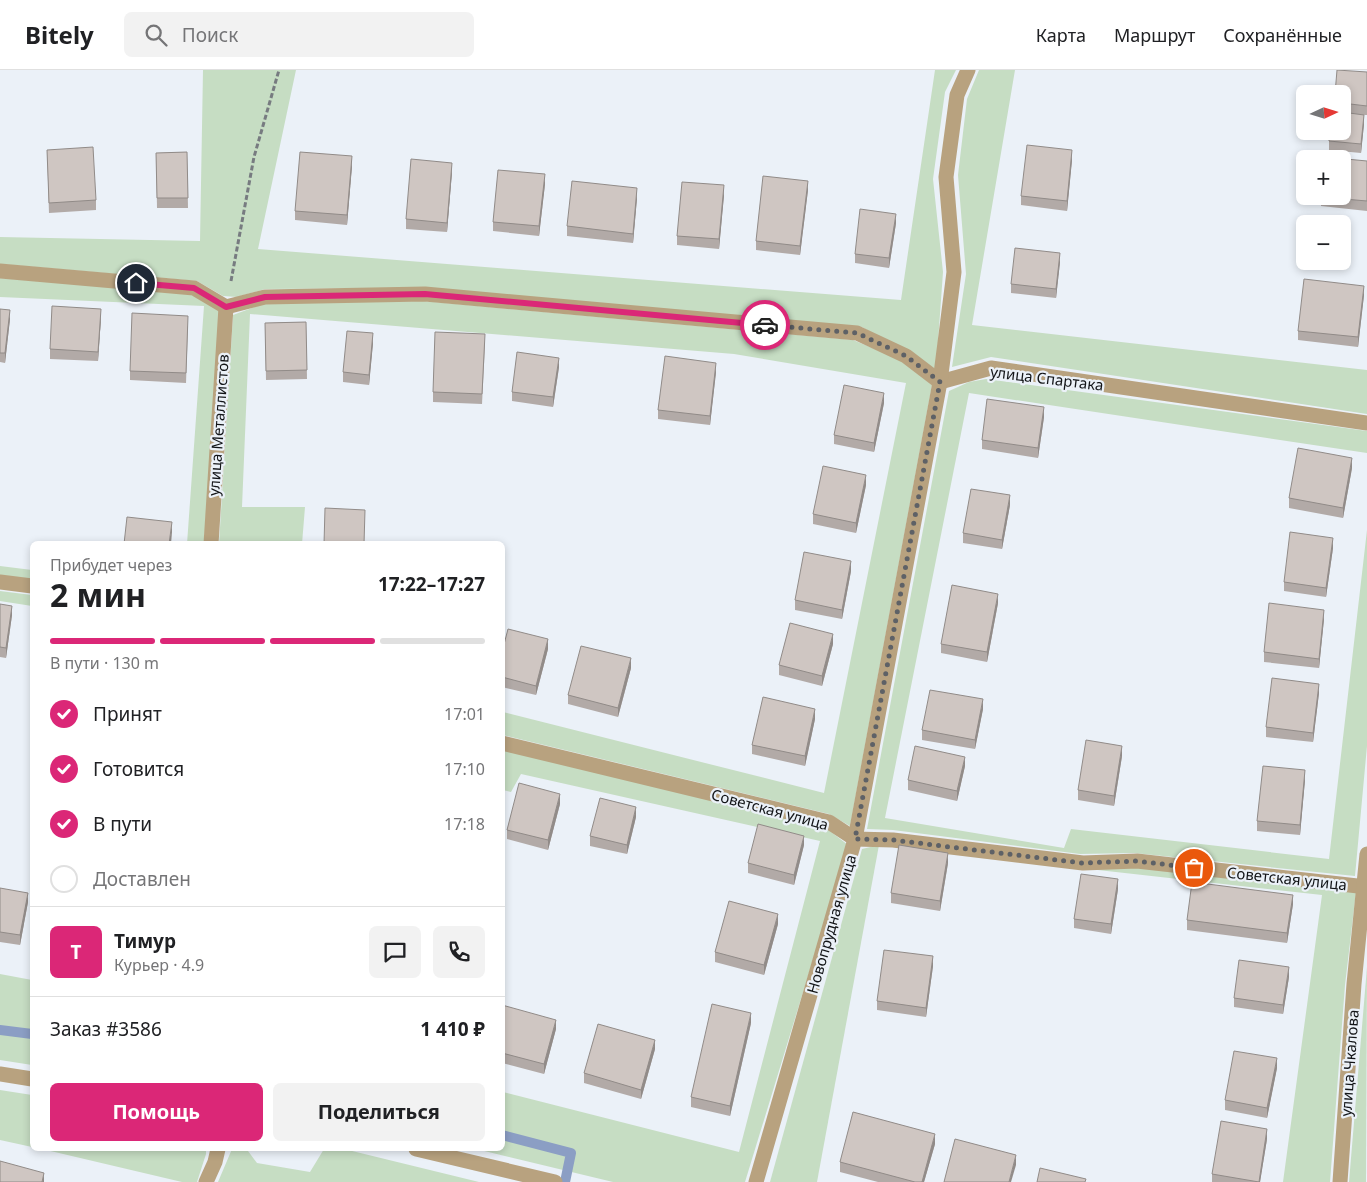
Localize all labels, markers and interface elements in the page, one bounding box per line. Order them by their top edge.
search box [124,12,474,57]
text: Bitely [25,18,94,51]
icon: search [142,21,170,49]
text: Поиск [182,22,238,48]
text: Карта [1036,23,1086,47]
text: Маршрут [1114,23,1195,47]
text: Сохранённые [1223,23,1342,47]
north arrow [1296,85,1351,140]
map controls [1296,85,1351,270]
button: + [1296,150,1351,205]
button: − [1296,215,1351,270]
pin [115,262,157,304]
icon: home [122,269,150,297]
courier [740,300,790,350]
icon: car [751,311,779,339]
street label: улица Металлистов [203,353,233,497]
street label: улица Спартака [989,361,1105,395]
text: Прибудет через [50,554,172,576]
text: 17:22–17:27 [378,571,485,597]
text: 2 мин [50,573,146,616]
text: В пути · 130 m [50,652,159,674]
icon: check [50,700,78,728]
text: Принят [93,701,162,727]
text: 17:01 [444,703,485,725]
icon: check [50,755,78,783]
text: Готовится [93,756,184,782]
text: 17:10 [444,758,485,780]
street label: Советская улица [709,784,831,834]
icon: check [50,810,78,838]
text: В пути [93,811,152,837]
text: 17:18 [444,813,485,835]
pin [1173,847,1215,889]
street label: Новопрудная улица [802,852,860,996]
icon: bag [1180,854,1208,882]
street label: Советская улица [1226,862,1348,894]
text: Доставлен [93,866,191,892]
button: chat [369,926,421,978]
button: phone [433,926,485,978]
text: Тимур [114,928,176,954]
text: Т [71,939,81,965]
text: Курьер · 4.9 [114,954,204,976]
street label: улица Чкалова [1335,1009,1363,1117]
text: Заказ #3586 [50,1016,162,1042]
text: 1 410 ₽ [420,1016,485,1042]
button: Помощь [50,1083,263,1141]
button: Поделиться [273,1083,485,1141]

